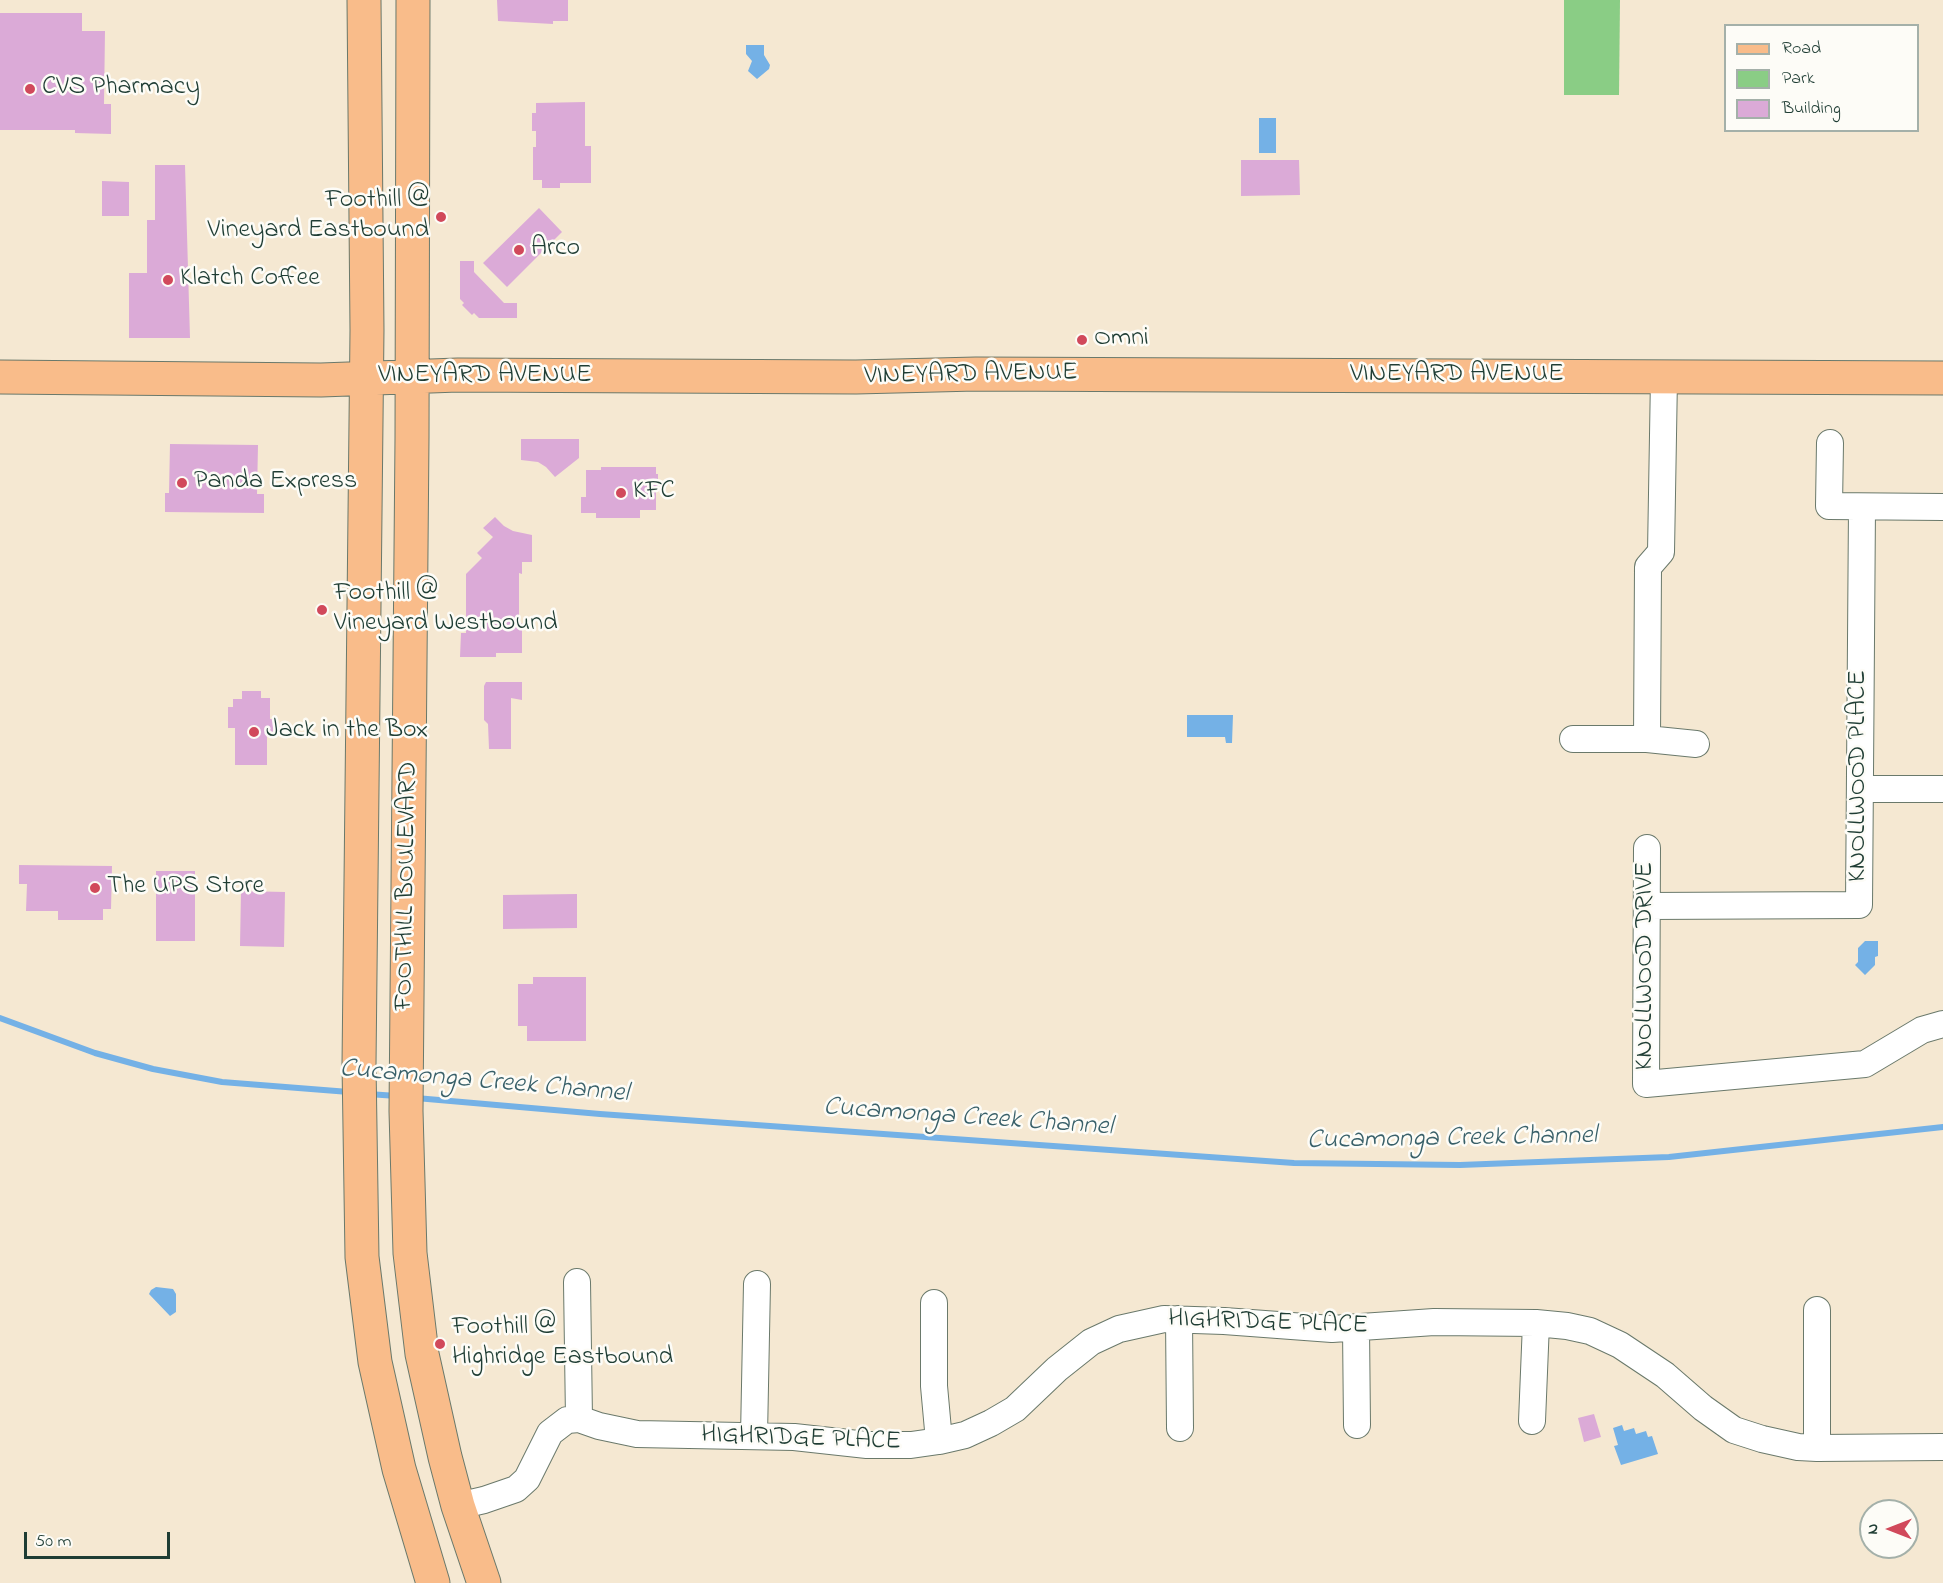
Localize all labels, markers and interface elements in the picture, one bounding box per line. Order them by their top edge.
legend [1724,24,1919,132]
text: Road [1782,36,1821,62]
text: Park [1782,66,1815,92]
place label: CVS Pharmacy [42,73,200,105]
marker: CVS Pharmacy [23,82,37,96]
text: Building [1782,96,1841,122]
place label: Foothill @ Vineyard Eastbound [207,186,429,248]
marker: Foothill @ Vineyard Eastbound [434,210,448,224]
place label: Arco [531,234,580,266]
marker: Arco [512,243,526,257]
place label: Klatch Coffee [180,264,320,296]
marker: Klatch Coffee [161,273,175,287]
place label: Omni [1094,324,1149,356]
marker: Omni [1075,333,1089,347]
street label: VINEYARD AVENUE [864,359,1078,393]
street label: VINEYARD AVENUE [1350,360,1564,392]
street label: VINEYARD AVENUE [378,361,592,393]
place label: Panda Express [194,467,357,499]
marker: Panda Express [175,476,189,490]
place label: KFC [633,477,675,509]
marker: KFC [614,486,628,500]
place label: Foothill @ Vineyard Westbound [334,579,558,640]
marker: Foothill @ Vineyard Westbound [315,603,329,617]
street label: KNOLLWOOD PLACE [1844,670,1876,882]
place label: Jack in the Box [266,716,428,748]
marker: Jack in the Box [247,725,261,739]
street label: FOOTHILL BOULEVARD [390,761,426,1011]
street label: KNOLLWOOD DRIVE [1631,862,1663,1070]
place label: The UPS Store [107,872,264,904]
marker: The UPS Store [88,881,102,895]
water label: Cucamonga Creek Channel [338,1054,630,1112]
water label: Cucamonga Creek Channel [822,1093,1114,1145]
water label: Cucamonga Creek Channel [1307,1121,1597,1159]
street label: HIGHRIDGE PLACE [1168,1305,1368,1343]
place label: Foothill @ Highridge Eastbound [452,1313,673,1374]
marker: Foothill @ Highridge Eastbound [433,1337,447,1351]
street label: HIGHRIDGE PLACE [701,1421,901,1459]
north arrow [1859,1499,1919,1559]
scale bar [27,1520,172,1558]
text: N [1861,1524,1885,1534]
text: 50 m [35,1529,72,1555]

